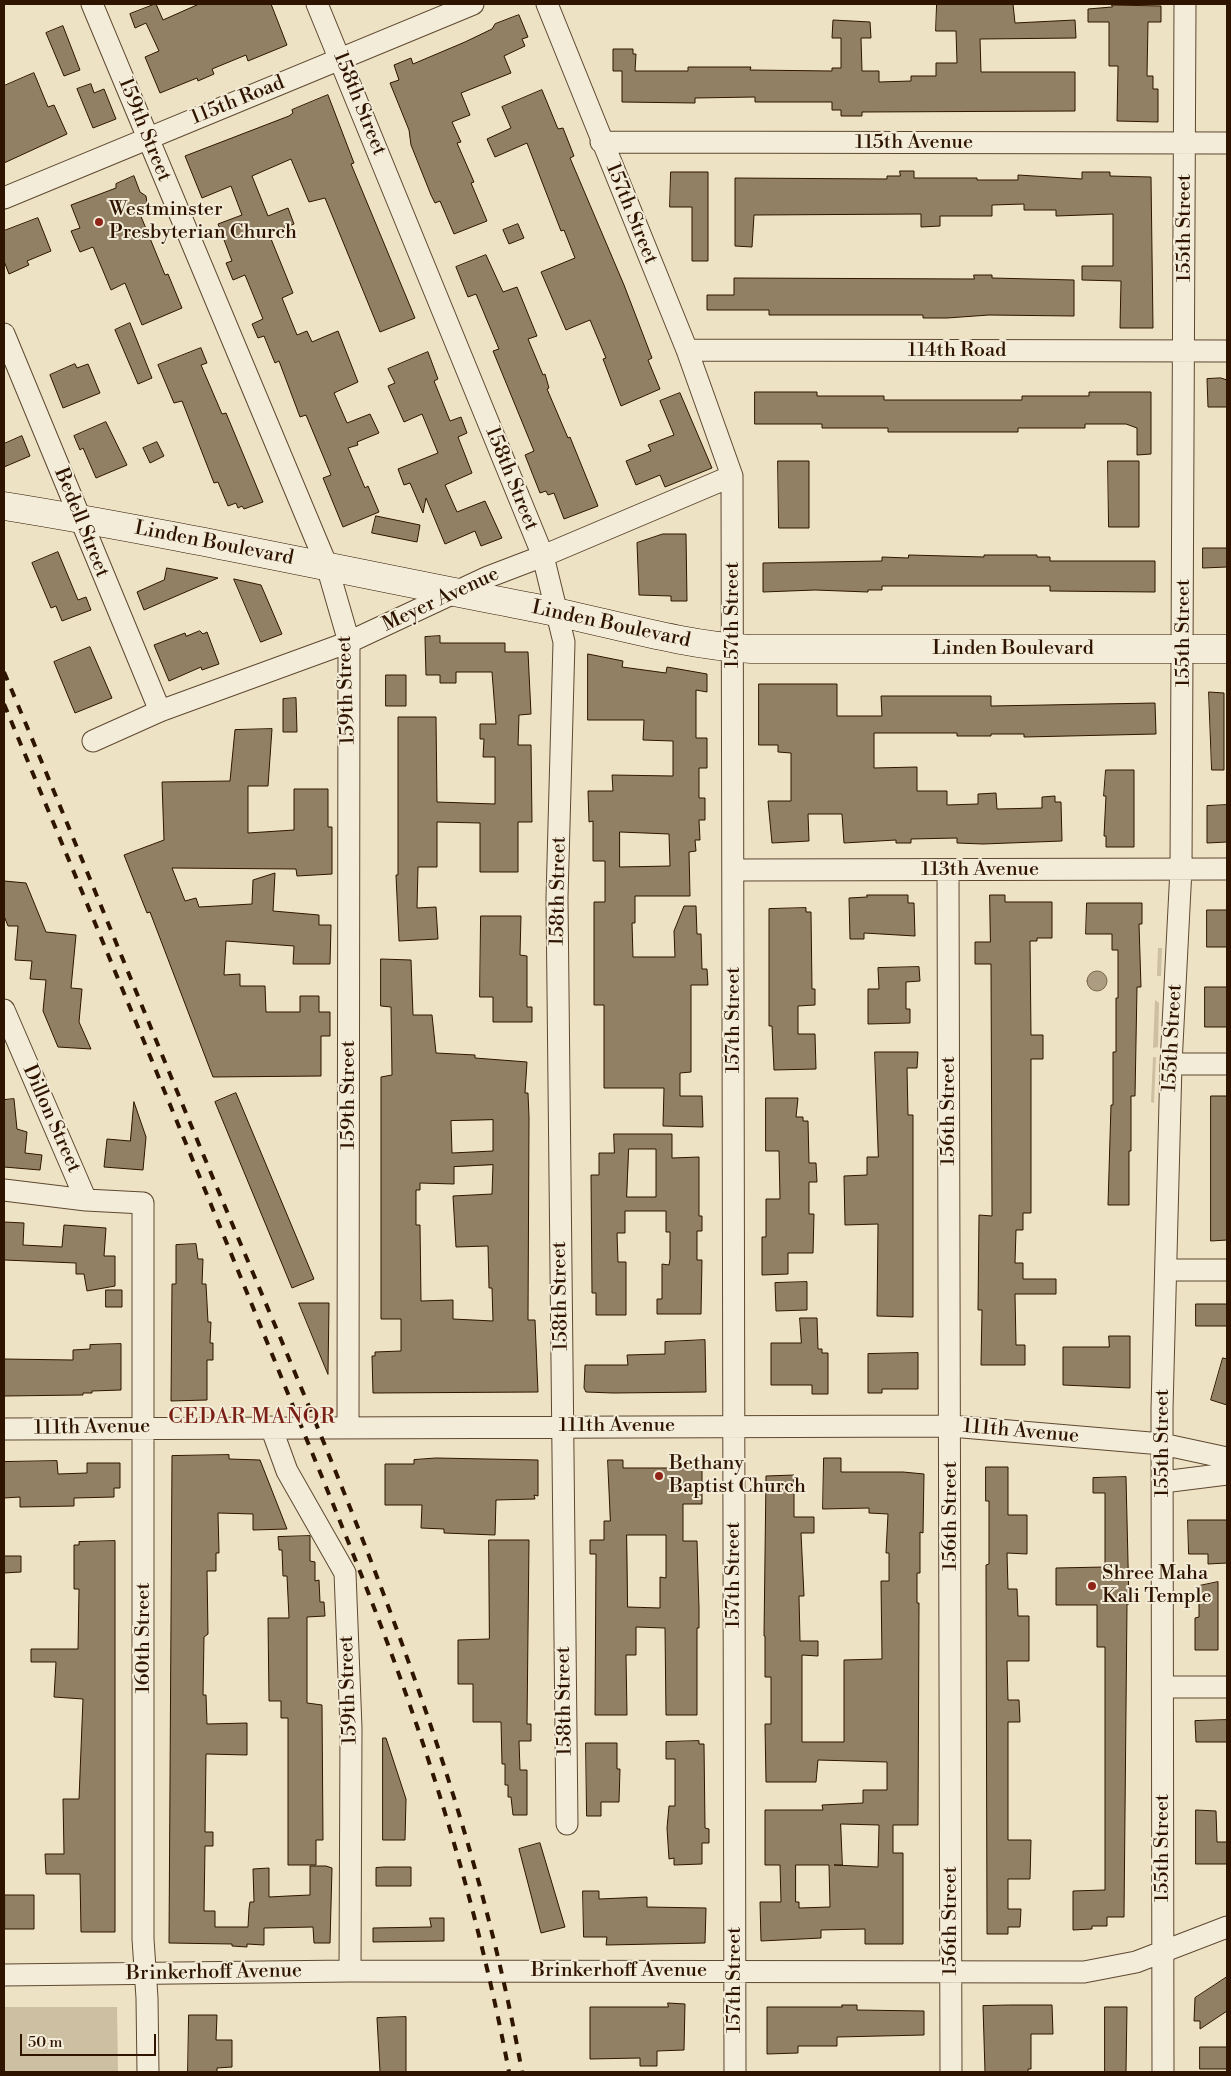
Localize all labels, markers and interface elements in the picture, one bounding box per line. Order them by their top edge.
street label: 158th Street [327,49,391,159]
street label: 115th Road [188,71,288,131]
street label: 159th Street [112,75,176,185]
street label: 115th Avenue [855,131,973,155]
street label: 157th Street [600,160,662,268]
street label: 155th Street [1173,174,1197,282]
place label: Westminster Presbyterian Church [109,198,297,245]
marker: Westminster Presbyterian Church [93,216,105,228]
street label: 114th Road [908,339,1006,363]
street label: 158th Street [479,424,543,534]
street label: Bedell Street [48,465,114,581]
street label: Linden Boulevard [132,517,296,571]
street label: 157th Street [721,562,745,668]
street label: Meyer Avenue [379,563,503,637]
street label: 155th Street [1172,579,1196,687]
street label: Linden Boulevard [529,596,693,654]
street label: 159th Street [333,635,361,745]
street label: Linden Boulevard [932,637,1094,661]
street label: 158th Street [546,836,572,946]
street label: 113th Avenue [921,858,1039,882]
street label: 157th Street [722,967,746,1073]
street label: 155th Street [1158,983,1188,1093]
street label: 159th Street [337,1040,361,1150]
street label: 156th Street [937,1056,961,1166]
street label: Dillon Street [17,1061,85,1177]
street label: 158th Street [548,1241,574,1351]
street label: 155th Street [1151,1389,1175,1497]
district label: CEDAR MANOR [167,1405,337,1431]
street label: 111th Avenue [559,1414,675,1438]
street label: 111th Avenue [34,1415,150,1441]
street label: 111th Avenue [962,1415,1080,1449]
place label: Bethany Baptist Church [669,1452,806,1499]
street label: 156th Street [939,1461,963,1571]
marker: Bethany Baptist Church [653,1470,665,1482]
street label: 157th Street [722,1522,746,1628]
place label: Shree Maha Kali Temple [1102,1562,1212,1609]
marker: Shree Maha Kali Temple [1086,1580,1098,1592]
street label: 160th Street [132,1583,156,1693]
street label: 159th Street [335,1635,363,1745]
street label: 158th Street [552,1646,578,1756]
street label: 155th Street [1151,1794,1175,1902]
street label: 156th Street [939,1866,963,1976]
street label: 157th Street [723,1927,747,2033]
street label: Brinkerhoff Avenue [126,1959,302,1987]
street label: Brinkerhoff Avenue [531,1959,707,1983]
scale bar [22,2024,159,2056]
text: 50 m [28,2033,62,2052]

